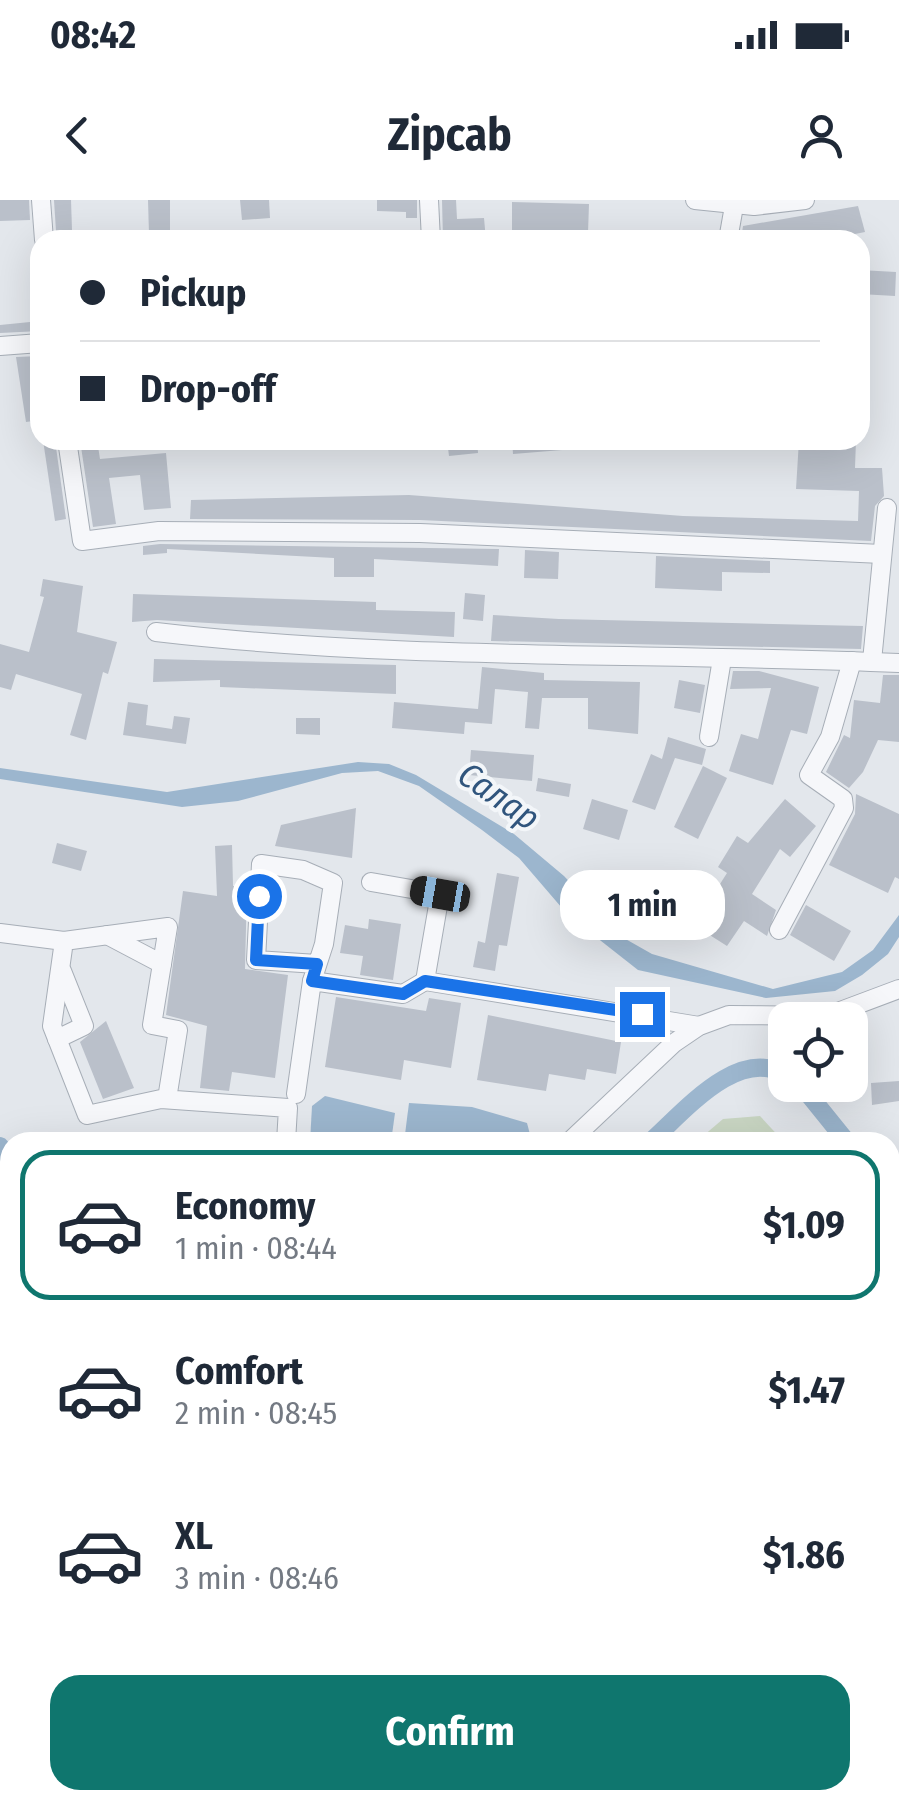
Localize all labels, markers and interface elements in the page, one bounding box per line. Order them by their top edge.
text: 08:42 [50,12,136,58]
icon: back [50,108,105,163]
text: Zipcab [387,108,512,162]
icon: person [794,108,849,163]
text: Pickup [140,270,246,316]
text: Drop-off [140,366,276,412]
water label: Салар [450,753,548,839]
callout: 1 min [560,869,724,939]
route start [237,874,282,919]
car [408,874,472,914]
text: 1 min [608,886,677,924]
route end [620,992,665,1037]
map controls [768,1002,868,1102]
button: locate [768,1002,868,1102]
icon: car [55,1180,145,1270]
text: Economy [175,1183,315,1229]
text: $1.09 [763,1202,845,1248]
text: 1 min · 08:44 [175,1229,337,1267]
icon: car [55,1345,145,1435]
text: Comfort [175,1348,303,1394]
text: $1.47 [769,1367,845,1413]
text: 2 min · 08:45 [175,1394,337,1432]
icon: car [55,1510,145,1600]
text: XL [175,1513,213,1559]
text: $1.86 [763,1532,845,1578]
text: 3 min · 08:46 [175,1559,339,1597]
button: Confirm [50,1675,850,1790]

